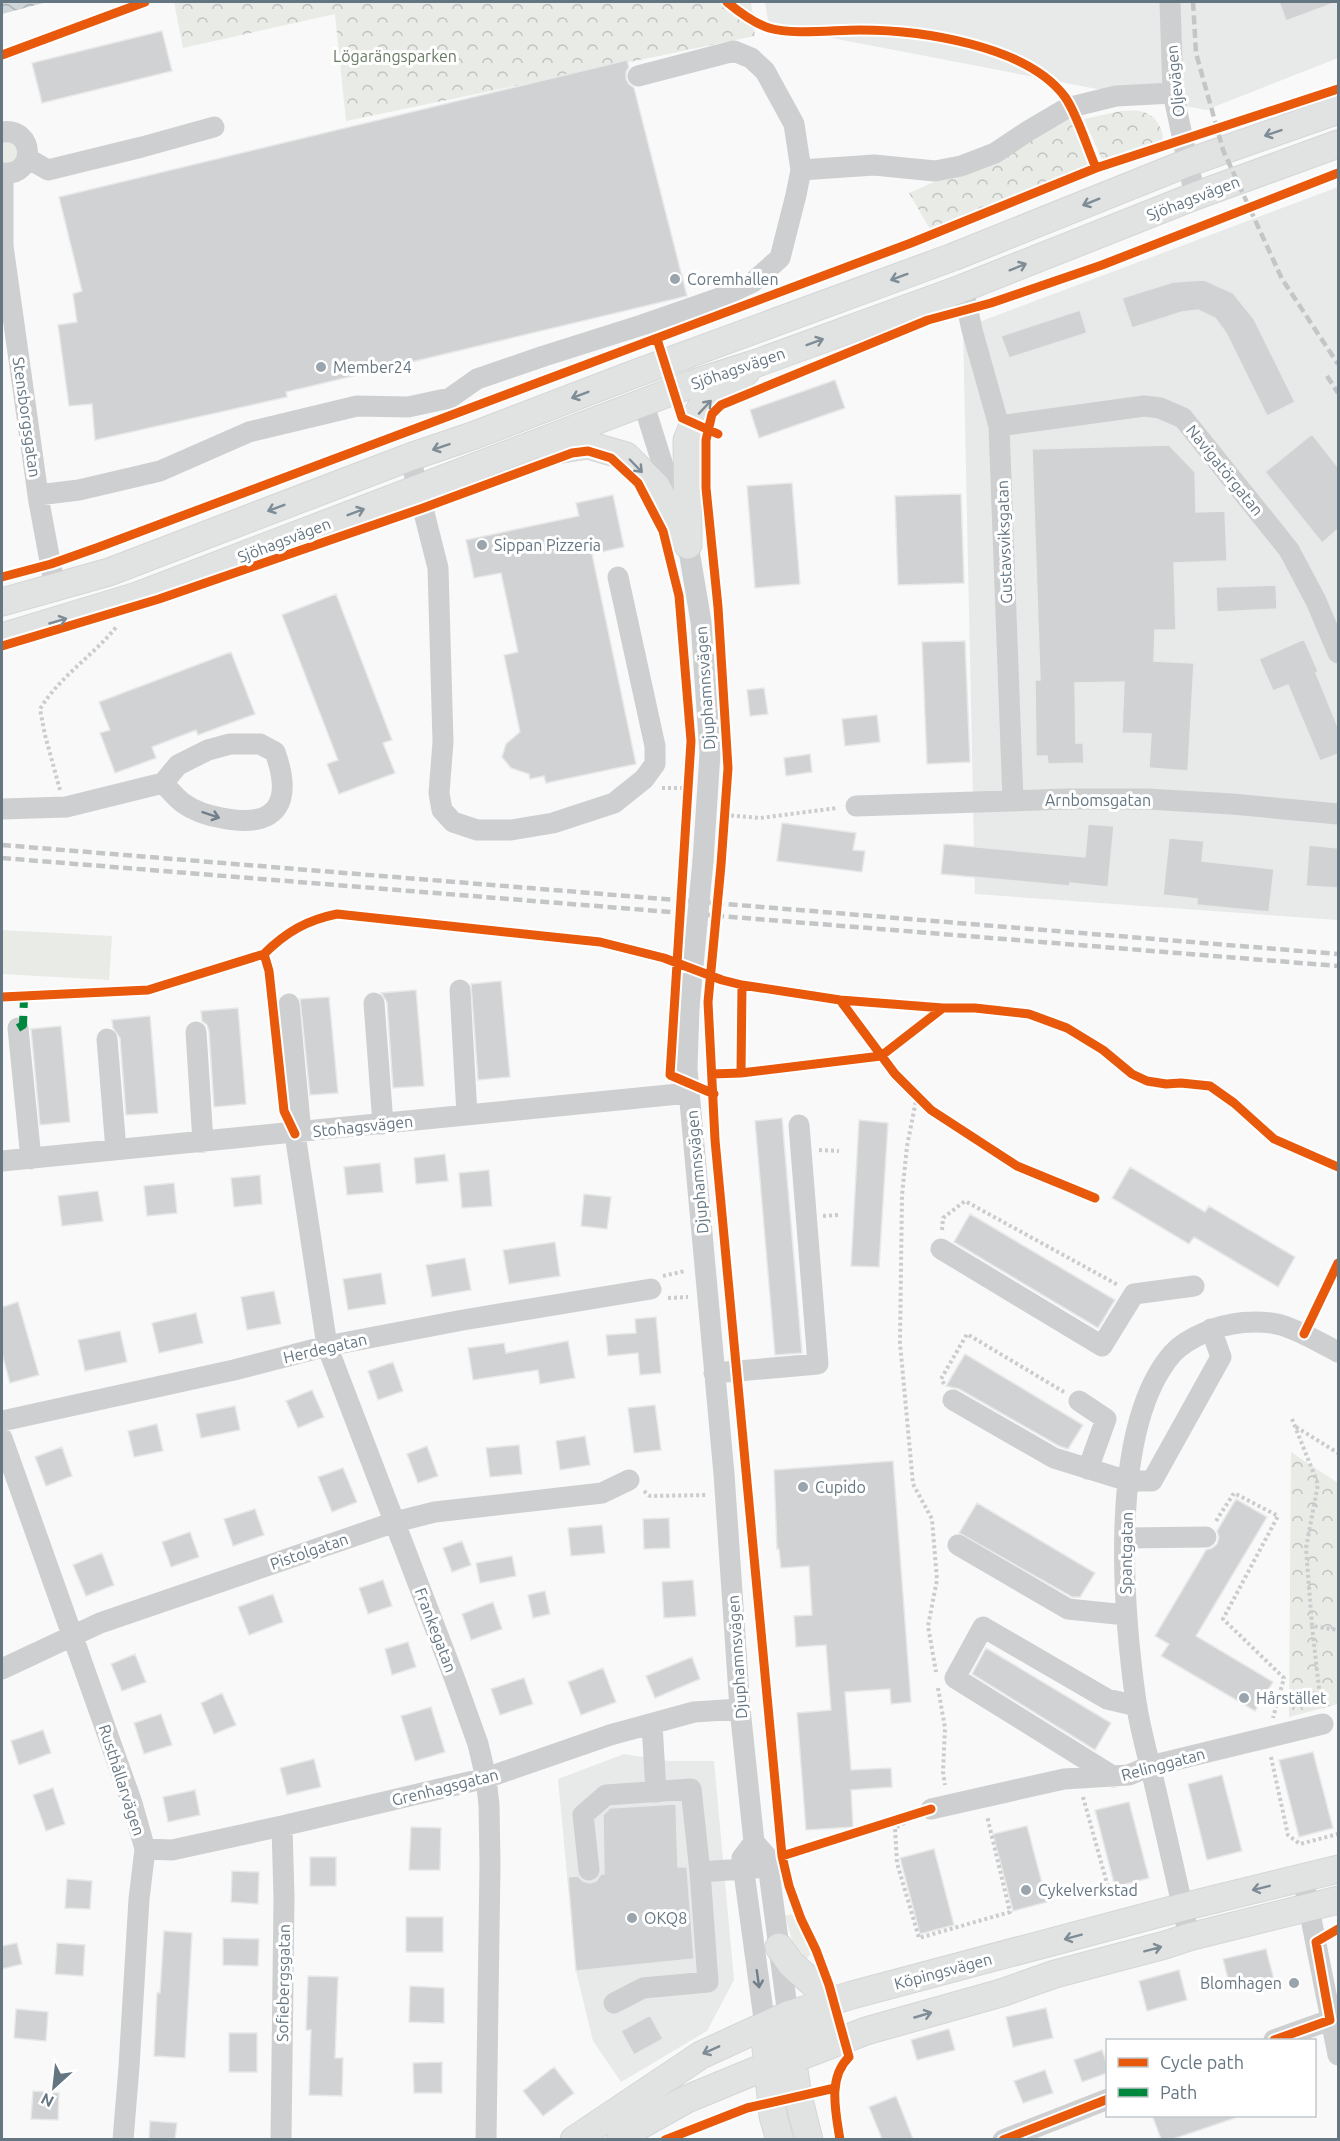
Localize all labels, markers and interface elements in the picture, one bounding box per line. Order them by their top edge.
street label: Oljevägen [1162,44,1188,118]
park label: Lögarängsparken [333,47,457,65]
one-way arrow [1264,128,1283,139]
street label: Sjöhagsvägen [1144,172,1242,224]
one-way arrow [1082,197,1101,208]
one-way arrow [1008,261,1026,272]
place label: Coremhallen [687,270,779,288]
marker: Coremhallen [668,272,682,286]
one-way arrow [890,272,908,283]
one-way arrow [805,336,824,347]
street label: Sjöhagsvägen [689,343,787,393]
street label: Stensborgsgatan [10,356,44,478]
place label: Member24 [333,358,412,376]
marker: Member24 [314,360,328,374]
one-way arrow [571,390,590,401]
one-way arrow [698,400,712,415]
street label: Navigatörgatan [1183,421,1267,519]
one-way arrow [432,442,451,453]
one-way arrow [629,459,643,474]
street label: Gustavsviksgatan [993,480,1015,604]
one-way arrow [268,503,286,514]
one-way arrow [346,506,365,517]
street label: Sjöhagsvägen [235,514,333,566]
place label: Sippan Pizzeria [494,536,601,554]
marker: Sippan Pizzeria [475,538,489,552]
one-way arrow [48,615,67,626]
street label: Djuphamnsvägen [692,625,718,751]
street label: Arnbomsgatan [1045,791,1151,809]
one-way arrow [201,810,220,821]
street label: Djuphamnsvägen [683,1109,711,1235]
street label: Stohagsvägen [312,1112,414,1140]
street label: Herdegatan [281,1330,369,1366]
place label: Cupido [815,1478,866,1496]
marker: Cupido [796,1480,810,1494]
street label: Spantgatan [1116,1512,1136,1594]
street label: Pistolgatan [268,1529,350,1573]
street label: Frankegatan [412,1585,460,1675]
street label: Djuphamnsvägen [724,1594,750,1720]
place label: Hårstället [1256,1689,1327,1707]
marker: Hårstället [1237,1691,1251,1705]
street label: Rusthållarvägen [96,1722,148,1838]
street label: Relinggatan [1119,1744,1207,1784]
street label: Grenhagsgatan [390,1765,500,1809]
place label: Cykelverkstad [1038,1881,1138,1899]
one-way arrow [1252,1882,1271,1894]
marker: Cykelverkstad [1019,1883,1033,1897]
place label: OKQ8 [644,1909,687,1927]
marker: OKQ8 [625,1911,639,1925]
street label: Sofiebergsgatan [273,1924,293,2042]
one-way arrow [1063,1932,1082,1943]
one-way arrow [1143,1942,1162,1954]
street label: Köpingsvägen [892,1949,994,1993]
one-way arrow [753,1969,764,1989]
place label: Blomhagen [1200,1974,1282,1992]
marker: Blomhagen [1287,1976,1301,1990]
one-way arrow [913,2009,932,2020]
legend [1106,2039,1316,2117]
one-way arrow [703,2045,721,2057]
text: Cycle path [1160,2052,1244,2072]
north arrow [24,2057,84,2117]
text: Path [1160,2082,1197,2102]
text: N [38,2090,57,2111]

